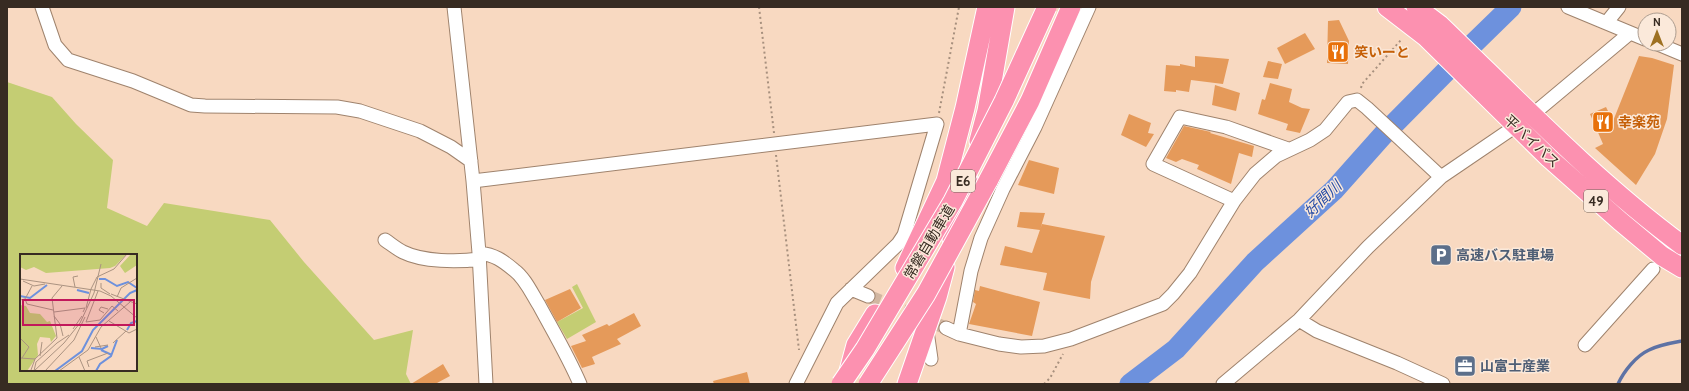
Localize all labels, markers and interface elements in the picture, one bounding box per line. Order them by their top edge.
north arrow [1637,12,1677,52]
text: N [1653,15,1661,29]
restaurant icon: 笑いーと [1325,39,1351,65]
place label: 笑いーと [1354,43,1410,61]
restaurant icon: 幸楽苑 [1590,109,1616,135]
street label: 平バイパス [1500,111,1564,171]
place label: 幸楽苑 [1618,113,1660,131]
road number: E6 [951,170,975,192]
water label: 好間川 [1301,176,1347,221]
road number: 49 [1584,190,1608,212]
street label: 常磐自動車道 [900,201,958,283]
parking icon: 高速バス駐車場 [1428,242,1454,268]
place label: 高速バス駐車場 [1456,246,1554,264]
inset map [20,254,137,371]
office icon: 山富士産業 [1452,353,1478,379]
place label: 山富士産業 [1480,357,1550,375]

